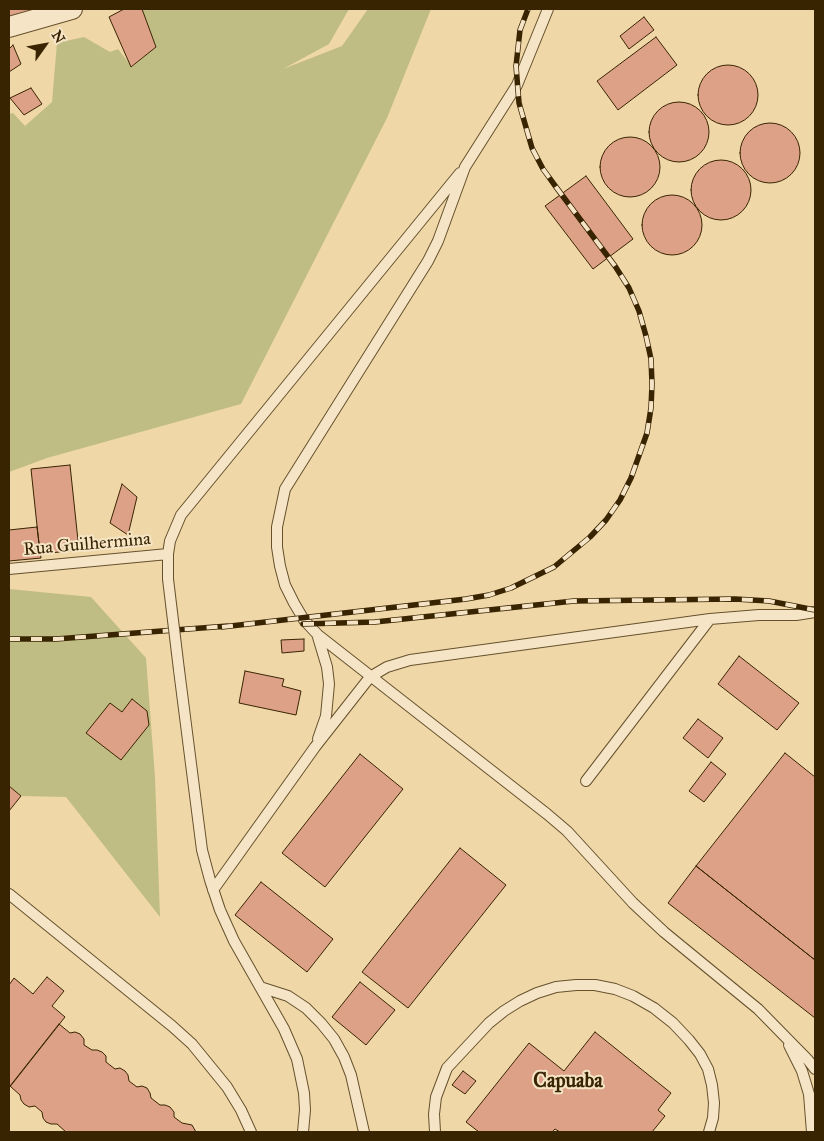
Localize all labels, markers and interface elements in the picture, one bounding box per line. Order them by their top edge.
north arrow [20,20,70,70]
text: N [48,27,68,46]
street label: Rua Guilhermina [22,529,152,561]
district label: Capuaba [533,1070,603,1094]

